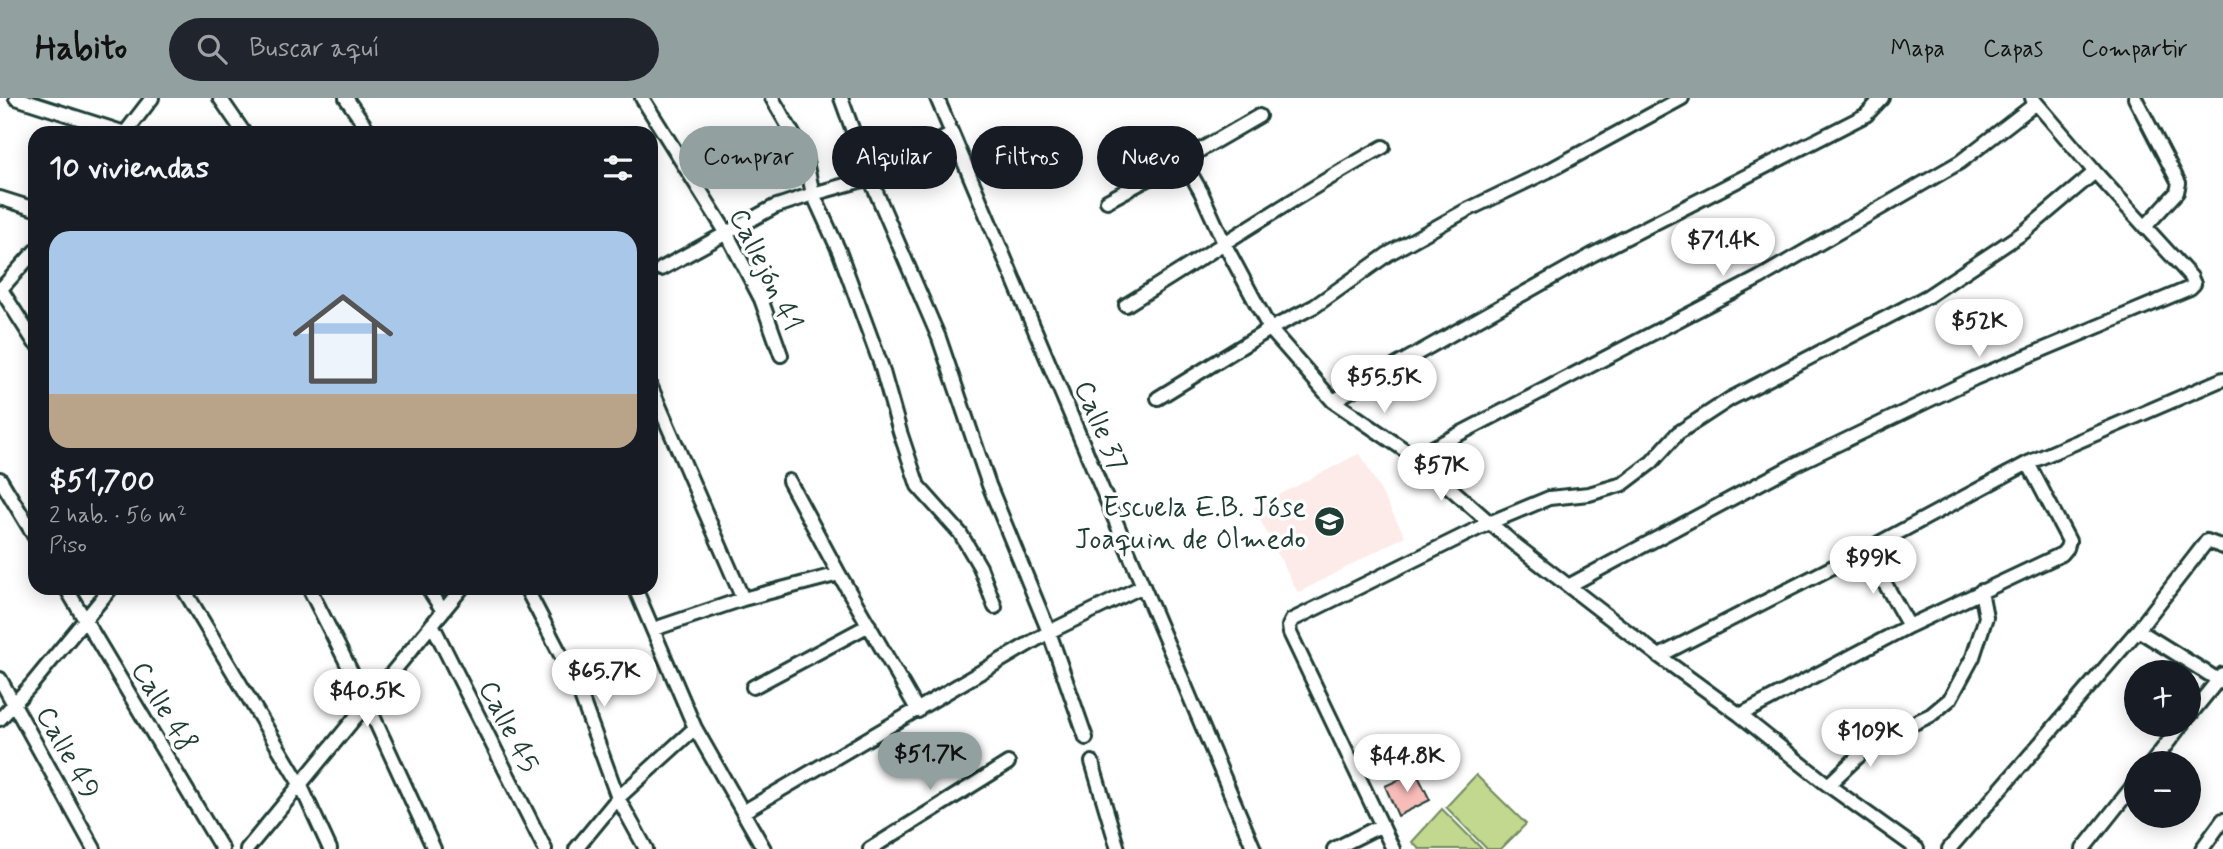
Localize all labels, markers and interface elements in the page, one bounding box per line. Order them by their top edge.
search box [169,18,659,81]
text: Habito [35,27,127,71]
icon: search [193,30,231,68]
text: Buscar aquí [249,32,380,66]
text: Mapa [1890,34,1945,65]
text: Capas [1983,34,2043,65]
text: Compartir [2081,34,2188,65]
chip: Comprar [679,126,818,189]
chip: Alquilar [832,126,957,189]
chip: Filtros [971,126,1083,189]
chip: Nuevo [1097,126,1204,189]
text: 10 viviendas [49,149,209,188]
icon: filters [599,149,637,187]
street label: Callejón 41 [719,203,810,338]
pin: $71.4K [1666,218,1780,278]
text: $71.4K [1687,226,1759,256]
icon: home [280,276,406,402]
pin: $52K [1938,300,2020,359]
text: $52K [1951,307,2007,337]
pin: $55.5K [1327,356,1441,415]
text: $55.5K [1347,363,1421,393]
street label: Calle 37 [1064,375,1135,477]
pin: $57K [1400,444,1482,503]
text: $57K [1413,451,1469,481]
text: $51,700 [49,462,155,501]
place label: Escuela E.B. Jóse Joaquin de Olmedo [1075,490,1306,559]
text: 2 hab. · 56 m² [49,501,187,531]
school or university icon: Escuela E.B. Jóse Joaquin de Olmedo [1312,505,1346,539]
text: Piso [49,531,87,561]
pin: $99K [1832,536,1914,596]
text: $99K [1846,544,1900,574]
pin: $65.7K [547,650,661,709]
street label: Calle 48 [121,655,204,759]
text: $65.7K [568,657,640,687]
map controls [2124,660,2201,828]
button: + [2124,660,2201,737]
pin: $40.5K [310,670,424,729]
street label: Calle 45 [469,675,547,780]
text: $40.5K [330,677,404,707]
street label: Calle 49 [26,700,107,806]
pin: $109K [1821,710,1919,769]
text: $109K [1837,717,1903,747]
pin: $51.7K [873,732,987,792]
pin: $44.8K [1350,734,1464,794]
text: $51.7K [894,740,966,770]
text: $44.8K [1370,742,1444,772]
button: − [2124,751,2201,828]

